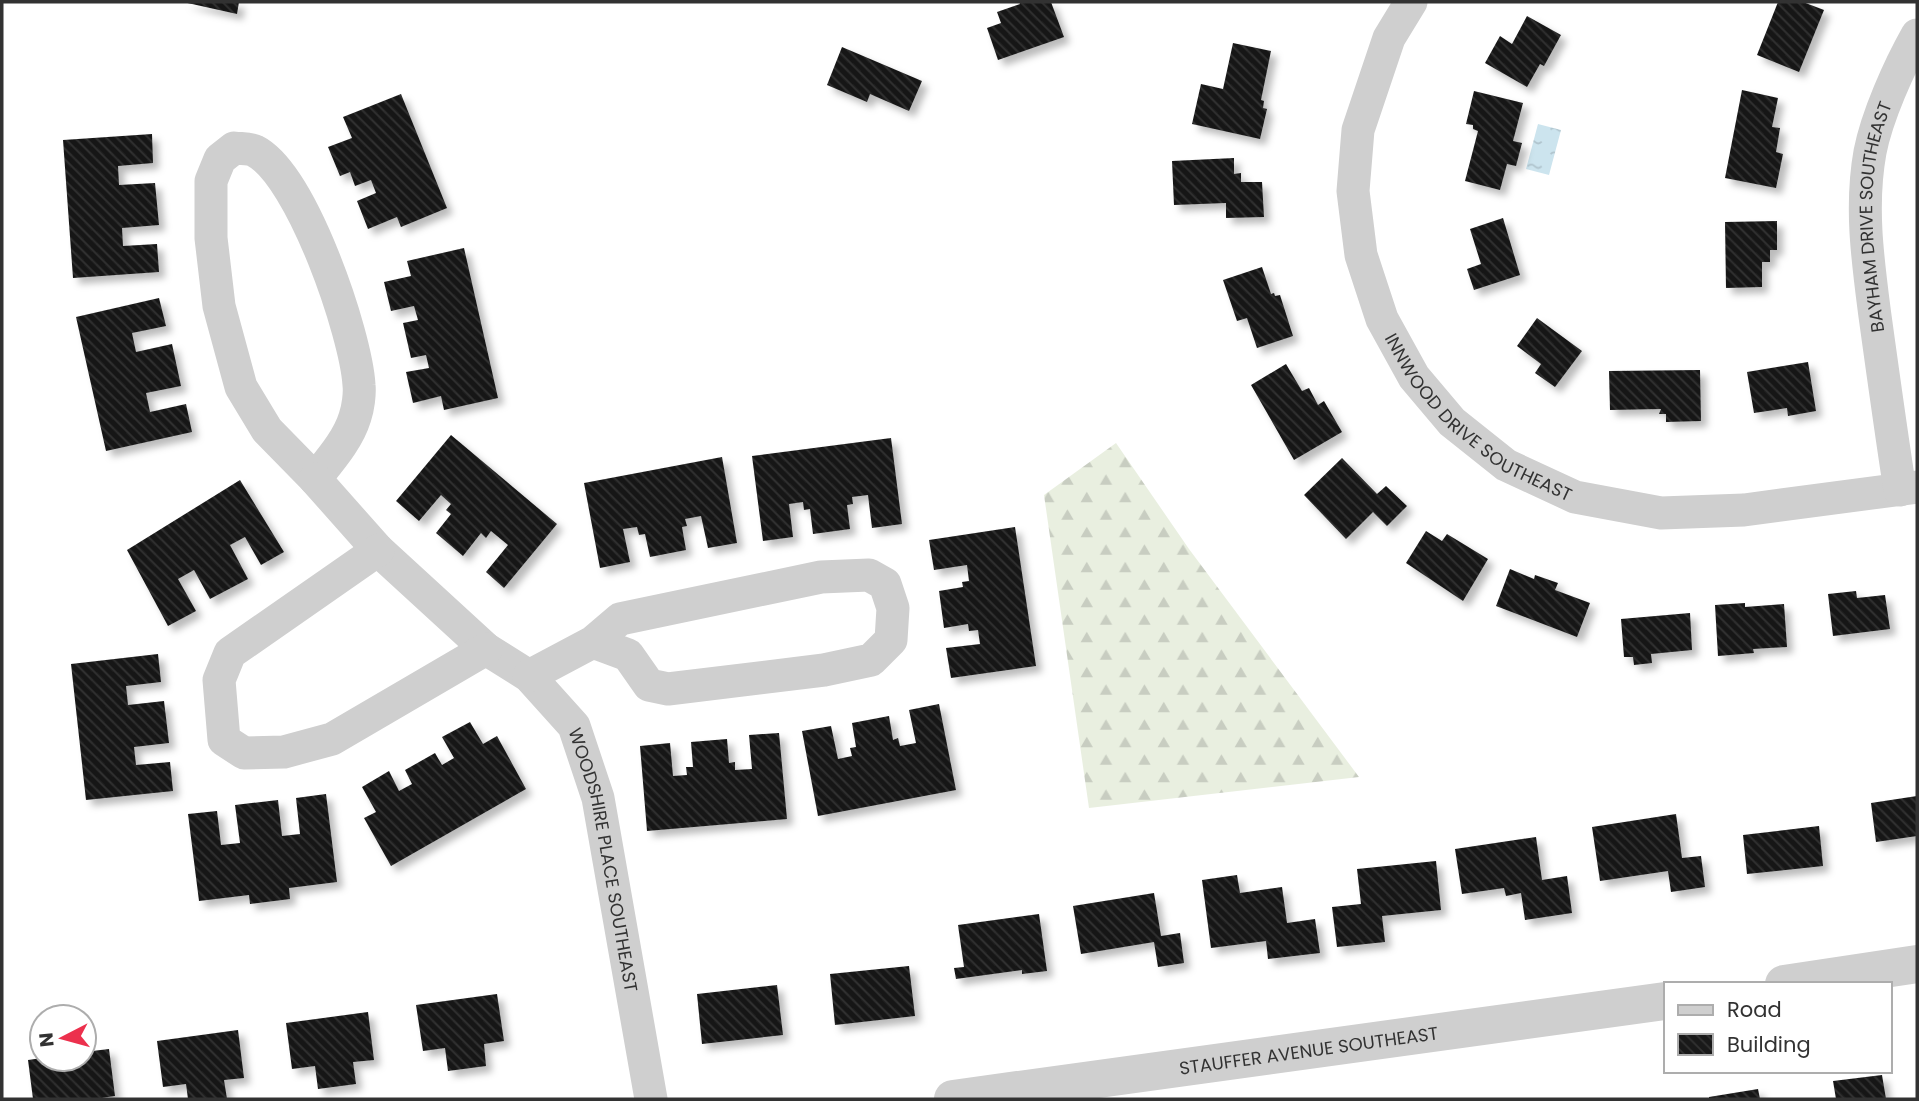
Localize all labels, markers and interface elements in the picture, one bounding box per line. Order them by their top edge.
street label: BAYHAM DRIVE SOUTHEAST [1853,97,1897,334]
street label: INNWOOD DRIVE SOUTHEAST [1380,328,1577,507]
street label: WOODSHIRE PLACE SOUTHEAST [563,724,644,994]
legend [1664,982,1891,1073]
text: Road [1727,995,1782,1024]
north arrow [28,1003,98,1073]
street label: STAUFFER AVENUE SOUTHEAST [1178,1020,1440,1080]
text: Building [1727,1030,1811,1059]
text: N [32,1031,61,1048]

